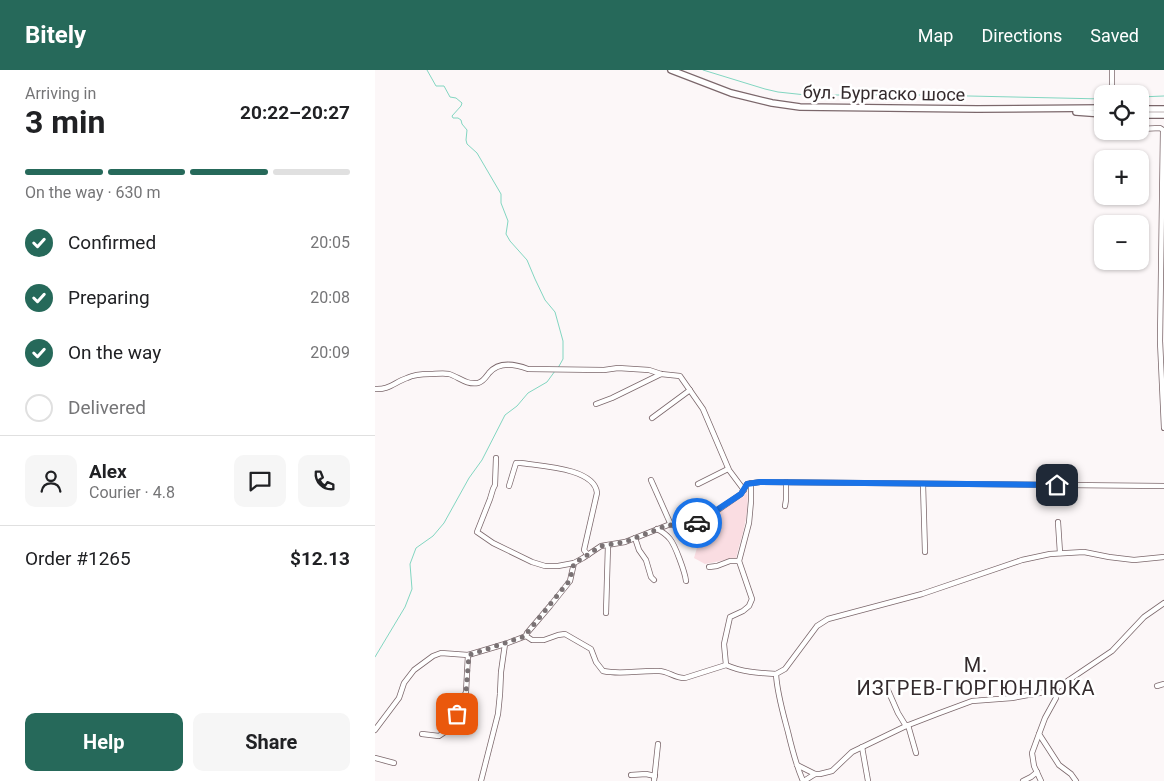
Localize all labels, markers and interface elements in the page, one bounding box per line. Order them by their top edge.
text: Bitely [25,21,86,49]
text: Map [918,25,953,46]
text: Directions [981,25,1062,46]
text: Saved [1090,25,1139,46]
street label: бул. Бургаско шосе [803,81,965,105]
text: Arriving in [25,84,96,103]
map controls [1094,85,1149,270]
button: locate [1094,85,1149,140]
text: 20:22–20:27 [240,101,350,124]
text: 3 min [25,103,105,141]
button: + [1094,150,1149,205]
text: On the way · 630 m [25,183,161,202]
button: − [1094,215,1149,270]
icon: check [25,229,53,257]
text: Confirmed [68,231,156,254]
text: 20:05 [310,233,350,252]
icon: check [25,284,53,312]
text: Preparing [68,286,150,309]
text: 20:08 [310,288,350,307]
icon: check [25,339,53,367]
text: On the way [68,341,161,364]
text: 20:09 [310,343,350,362]
text: Delivered [68,396,146,419]
button: person [25,455,77,507]
button: chat [234,455,286,507]
button: phone [298,455,350,507]
text: Alex [89,460,127,483]
pin [1036,464,1078,506]
icon: home [1043,471,1071,499]
text: Courier · 4.8 [89,483,175,502]
courier [672,498,722,548]
icon: car [683,509,711,537]
text: Order #1265 [25,547,131,570]
text: $12.13 [290,547,350,570]
district label: М. ИЗГРЕВ-ГЮРГЮНЛЮКА [856,653,1096,700]
pin [436,693,478,735]
icon: bag [443,700,471,728]
button: Help [25,713,183,771]
button: Share [193,713,350,771]

